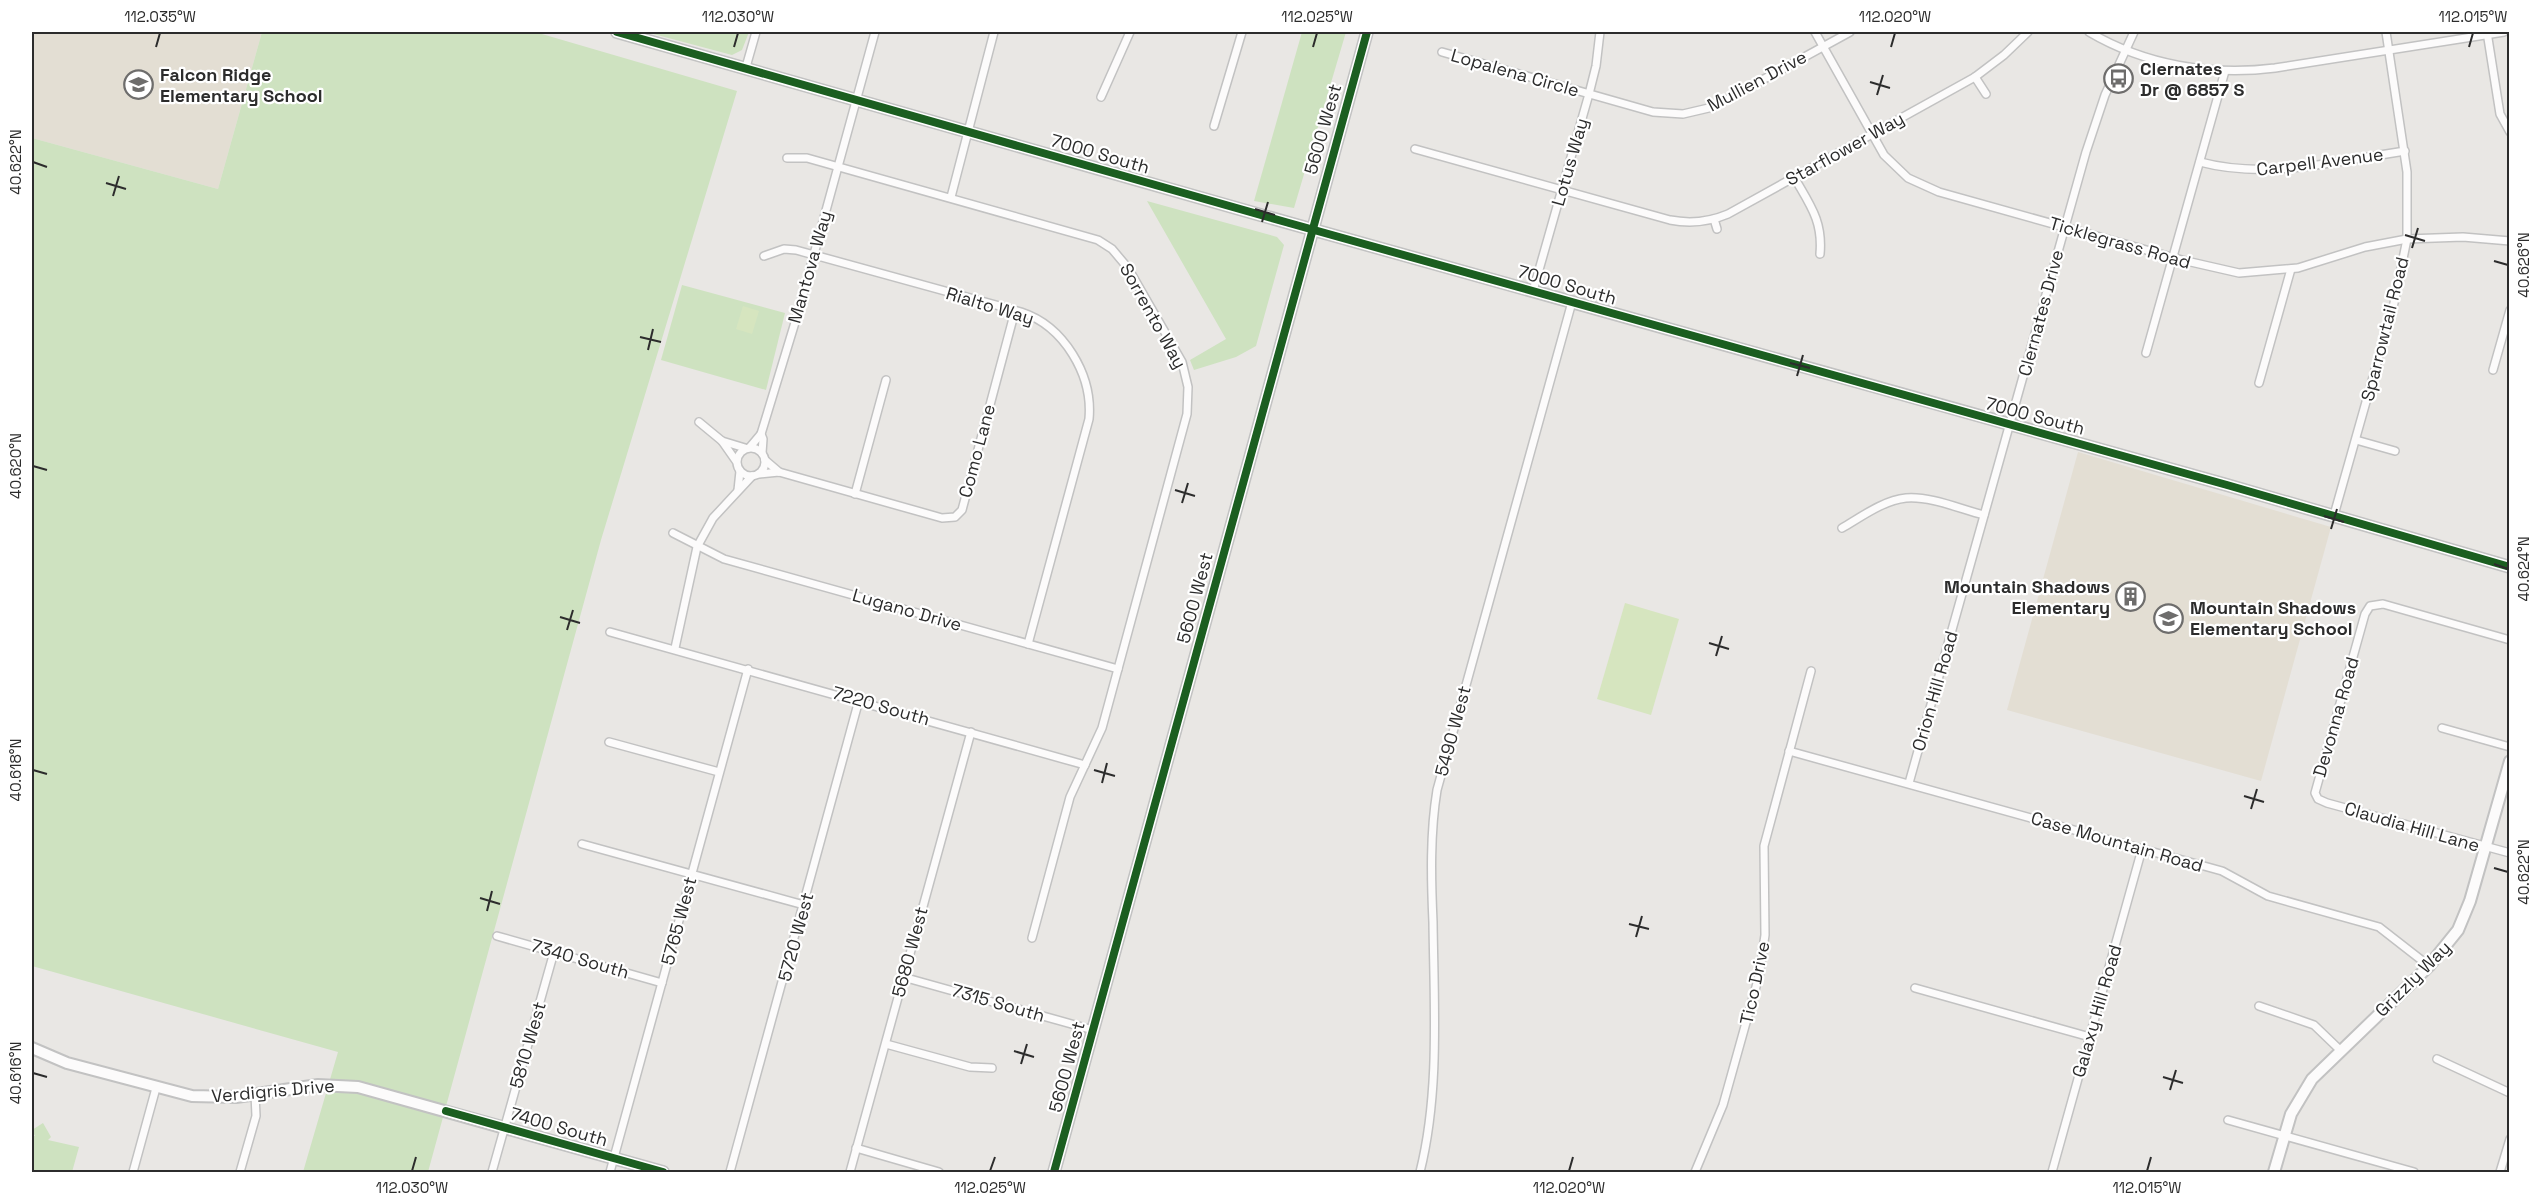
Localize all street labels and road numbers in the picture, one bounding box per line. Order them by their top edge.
street label: Lopalena Circle [1448,43,1582,102]
street label: Mullien Drive [1703,45,1810,116]
street label: 5600 West [1299,81,1346,177]
street label: Starflower Way [1781,106,1908,191]
street label: Lotus Way [1546,115,1593,209]
street label: 7000 South [1048,128,1152,179]
street label: Carpell Avenue [2255,142,2385,181]
street label: Mantova Way [782,208,837,326]
street label: Ticklegrass Road [2047,211,2194,274]
street label: Clernates Drive [2013,247,2068,379]
street label: Sparrowtail Road [2355,254,2414,403]
street label: Sorrento Way [1115,259,1192,373]
street label: 7000 South [1515,259,1619,310]
street label: Rialto Way [943,281,1037,330]
street label: 7000 South [1983,391,2087,440]
street label: Como Lane [953,402,1000,500]
street label: 5600 West [1171,550,1218,646]
street label: Lugano Drive [850,583,964,636]
street label: Orion Hill Road [1906,628,1963,754]
street label: Devonna Road [2307,654,2364,780]
street label: 7220 South [830,681,933,730]
street label: 5490 West [1429,683,1476,779]
street label: Claudia Hill Lane [2342,796,2482,857]
street label: Case Mountain Road [2028,806,2206,877]
street label: 5765 West [656,874,701,968]
street label: 5720 West [773,890,818,984]
street label: 5680 West [886,904,933,1000]
street label: 7340 South [528,934,632,983]
street label: Grizzly Way [2370,936,2456,1022]
street label: Tico Drive [1734,939,1775,1027]
street label: Galaxy Hill Road [2067,942,2126,1080]
street label: 7315 South [949,978,1048,1027]
street label: 5810 West [504,999,551,1091]
street label: 5600 West [1043,1019,1090,1115]
street label: Verdigris Drive [210,1074,336,1107]
street label: 7400 South [508,1102,611,1151]

